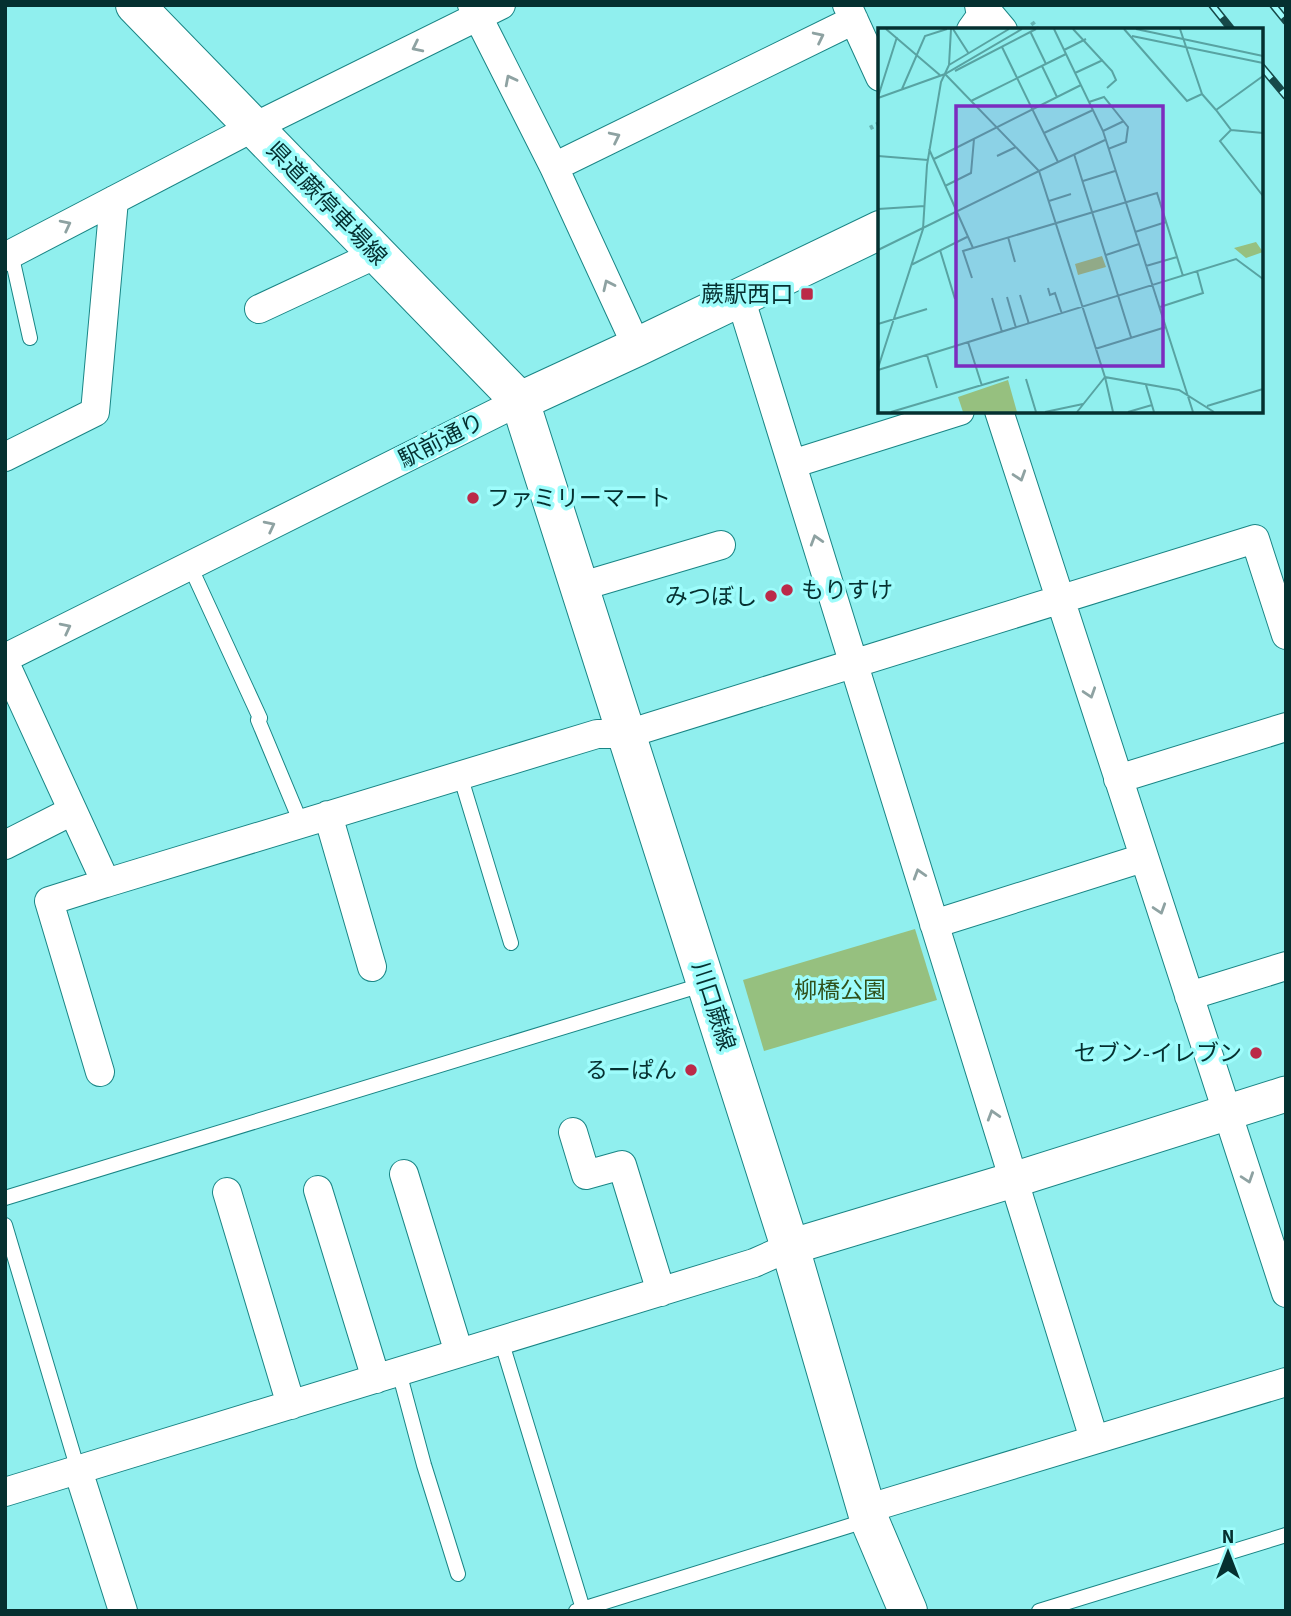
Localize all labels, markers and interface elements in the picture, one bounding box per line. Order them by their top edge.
inset map [878,28,1263,413]
one-way arrow [812,31,824,45]
one-way arrow [412,38,424,52]
one-way arrow [504,75,518,87]
one-way arrow [608,131,620,145]
street label: 県道蕨停車場線 [259,134,394,273]
one-way arrow [59,220,71,233]
place label: 蕨駅西口 [701,278,793,311]
one-way arrow [603,280,617,292]
marker: 蕨駅西口 [799,286,815,302]
street label: 駅前通り [393,405,490,476]
one-way arrow [1012,469,1026,482]
place label: ファミリーマート [487,482,671,515]
marker: ファミリーマート [465,490,481,506]
one-way arrow [263,520,275,534]
one-way arrow [810,534,824,546]
place label: もりすけ [801,574,893,607]
place label: みつぼし [665,580,757,613]
marker: もりすけ [779,582,795,598]
marker: みつぼし [763,588,779,604]
one-way arrow [59,622,71,636]
one-way arrow [1082,686,1096,698]
one-way arrow [913,868,928,880]
one-way arrow [1152,902,1167,914]
street label: 川口蕨線 [684,957,743,1055]
park label: 柳橋公園 [794,974,886,1007]
place label: セブン-イレブン [1074,1037,1242,1070]
marker: セブン-イレブン [1248,1045,1264,1061]
place label: るーぱん [585,1054,677,1087]
marker: るーぱん [683,1062,699,1078]
one-way arrow [986,1109,1001,1121]
one-way arrow [1240,1171,1254,1183]
north arrow [1193,1518,1263,1588]
text: N [1222,1524,1234,1551]

